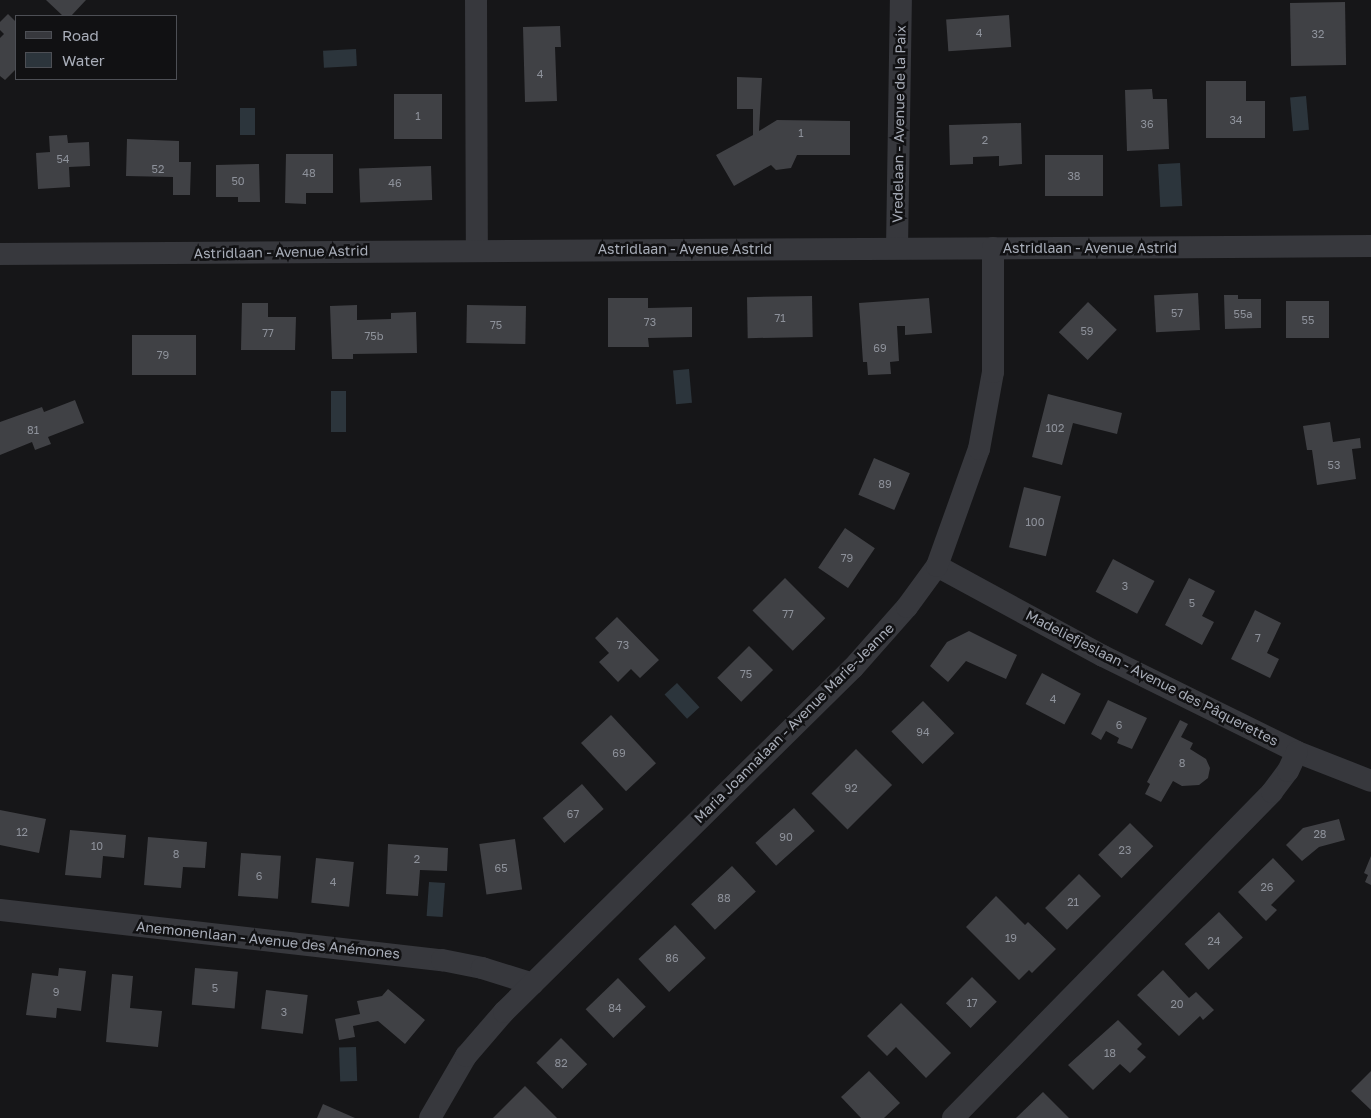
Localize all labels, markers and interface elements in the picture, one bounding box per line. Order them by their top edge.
legend [15,15,178,80]
street label: Vredelaan - Avenue de la Paix [889,25,909,223]
text: Road [62,26,99,44]
house number: 4 [976,26,982,40]
house number: 32 [1312,27,1324,41]
text: Water [62,51,105,69]
house number: 4 [537,67,543,81]
house number: 1 [415,109,421,123]
house number: 34 [1229,113,1243,127]
house number: 36 [1140,117,1154,131]
house number: 1 [798,126,804,140]
house number: 2 [982,133,988,147]
house number: 54 [56,152,70,166]
house number: 52 [152,162,164,176]
house number: 48 [302,166,316,180]
house number: 38 [1067,169,1081,183]
house number: 50 [231,174,245,188]
house number: 46 [388,176,402,190]
street label: Astridlaan - Avenue Astrid [1003,240,1177,256]
street label: Astridlaan - Avenue Astrid [598,241,772,257]
street label: Astridlaan - Avenue Astrid [194,242,368,262]
house number: 57 [1171,306,1183,320]
house number: 55a [1234,307,1252,321]
house number: 71 [774,311,786,325]
house number: 55 [1302,313,1314,327]
house number: 73 [644,315,656,329]
house number: 75 [490,318,502,332]
house number: 59 [1080,324,1094,338]
house number: 77 [262,326,274,340]
house number: 75b [365,329,383,343]
house number: 69 [873,341,887,355]
house number: 79 [157,348,169,362]
house number: 102 [1046,421,1064,435]
house number: 81 [27,423,39,437]
house number: 53 [1328,458,1340,472]
house number: 89 [878,477,892,491]
house number: 100 [1026,515,1044,529]
house number: 79 [841,551,853,565]
house number: 3 [1122,579,1128,593]
house number: 5 [1189,596,1195,610]
house number: 77 [782,607,794,621]
street label: Madeliefjeslaan - Avenue des Pâquerettes [1023,607,1281,749]
street label: Maria Joannalaan - Avenue Marie-Jeanne [691,620,897,826]
house number: 7 [1255,631,1261,645]
house number: 73 [617,638,629,652]
house number: 75 [740,667,752,681]
house number: 4 [1050,692,1056,706]
house number: 6 [1116,718,1122,732]
house number: 94 [916,725,930,739]
house number: 69 [612,746,626,760]
house number: 8 [1179,756,1185,770]
house number: 92 [844,781,858,795]
house number: 67 [567,807,579,821]
house number: 12 [16,825,28,839]
house number: 28 [1313,827,1327,841]
house number: 90 [779,830,793,844]
house number: 10 [91,839,103,853]
house number: 23 [1119,843,1131,857]
house number: 8 [173,847,179,861]
house number: 2 [414,852,420,866]
house number: 65 [494,861,508,875]
house number: 6 [256,869,262,883]
house number: 4 [330,875,336,889]
house number: 26 [1260,880,1274,894]
house number: 88 [717,891,731,905]
house number: 21 [1067,895,1079,909]
street label: Anemonenlaan - Avenue des Anémones [135,918,401,962]
house number: 19 [1005,931,1017,945]
house number: 24 [1207,934,1221,948]
house number: 86 [665,951,679,965]
house number: 5 [212,981,218,995]
house number: 9 [53,985,59,999]
house number: 17 [966,996,978,1010]
house number: 20 [1170,997,1184,1011]
house number: 84 [608,1001,622,1015]
house number: 3 [281,1005,287,1019]
house number: 18 [1104,1046,1116,1060]
house number: 82 [554,1056,568,1070]

